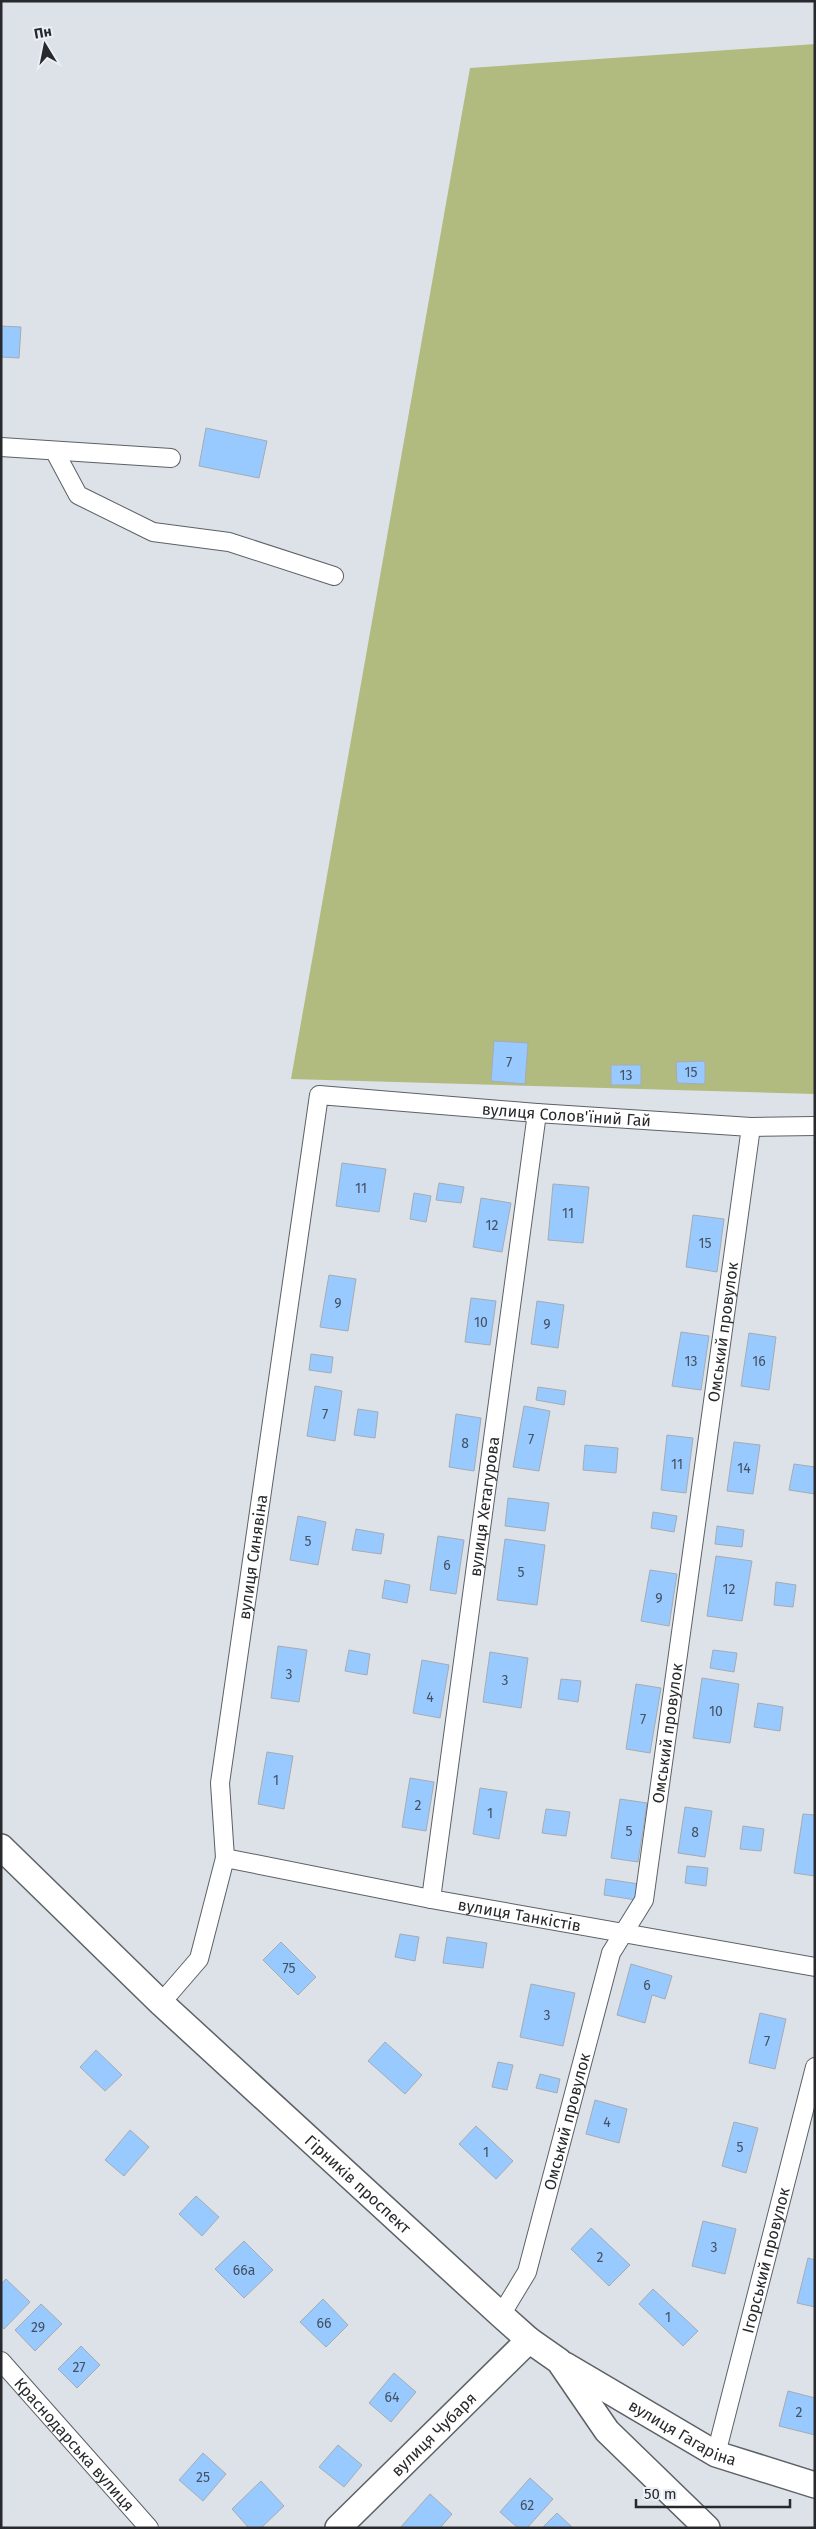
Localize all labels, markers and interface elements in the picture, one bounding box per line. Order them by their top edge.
north arrow [20,20,70,70]
text: Пн [33,23,53,43]
house number: 7 [506,1054,512,1071]
house number: 15 [684,1064,698,1081]
house number: 13 [619,1067,633,1084]
street label: вулиця Солов'їний Гай [481,1099,652,1130]
house number: 11 [355,1180,367,1197]
house number: 11 [562,1205,574,1222]
house number: 12 [486,1217,499,1234]
house number: 15 [698,1235,712,1252]
street label: Омський провулок [704,1260,742,1403]
house number: 9 [334,1295,342,1312]
house number: 10 [474,1314,488,1331]
house number: 9 [543,1316,551,1333]
house number: 13 [684,1353,698,1370]
house number: 16 [752,1353,766,1370]
house number: 7 [322,1406,328,1423]
house number: 7 [528,1431,534,1448]
house number: 8 [461,1435,469,1452]
street label: вулиця Хетагурова [466,1435,503,1578]
house number: 11 [671,1456,683,1473]
house number: 14 [737,1460,751,1477]
street label: вулиця Синявіна [235,1493,271,1621]
house number: 5 [304,1533,312,1550]
house number: 6 [443,1557,451,1574]
house number: 5 [517,1564,525,1581]
house number: 12 [723,1581,736,1598]
house number: 9 [655,1590,663,1607]
street label: Омський провулок [648,1661,687,1804]
house number: 3 [286,1666,293,1683]
house number: 3 [502,1672,509,1689]
house number: 4 [426,1689,434,1706]
house number: 10 [709,1703,723,1720]
house number: 7 [640,1711,646,1728]
house number: 1 [273,1772,279,1789]
house number: 2 [415,1797,422,1814]
house number: 1 [487,1805,493,1822]
house number: 5 [625,1823,633,1840]
house number: 8 [691,1824,699,1841]
street label: вулиця Танкістів [456,1895,583,1935]
house number: 75 [282,1960,296,1977]
house number: 6 [643,1977,651,1994]
house number: 3 [544,2007,551,2024]
house number: 7 [764,2033,770,2050]
street label: Омський провулок [540,2050,594,2192]
house number: 4 [603,2114,611,2131]
street label: Гірників проспект [301,2131,415,2238]
house number: 5 [736,2139,744,2156]
house number: 1 [483,2144,489,2161]
street label: Ігорський провулок [738,2185,794,2335]
house number: 3 [711,2239,718,2256]
house number: 2 [597,2249,604,2266]
house number: 66а [233,2262,255,2279]
house number: 1 [665,2309,671,2326]
house number: 66 [317,2315,331,2332]
house number: 29 [31,2319,45,2336]
house number: 27 [72,2359,86,2376]
street label: Краснодарська вулиця [10,2374,138,2515]
street label: вулиця Чубаря [387,2388,480,2480]
house number: 64 [385,2389,400,2406]
street label: вулиця Гагаріна [625,2396,739,2470]
house number: 2 [796,2404,803,2421]
house number: 25 [196,2469,210,2486]
scale bar [636,2476,790,2508]
text: 50 m [644,2485,677,2503]
house number: 62 [520,2497,534,2514]

